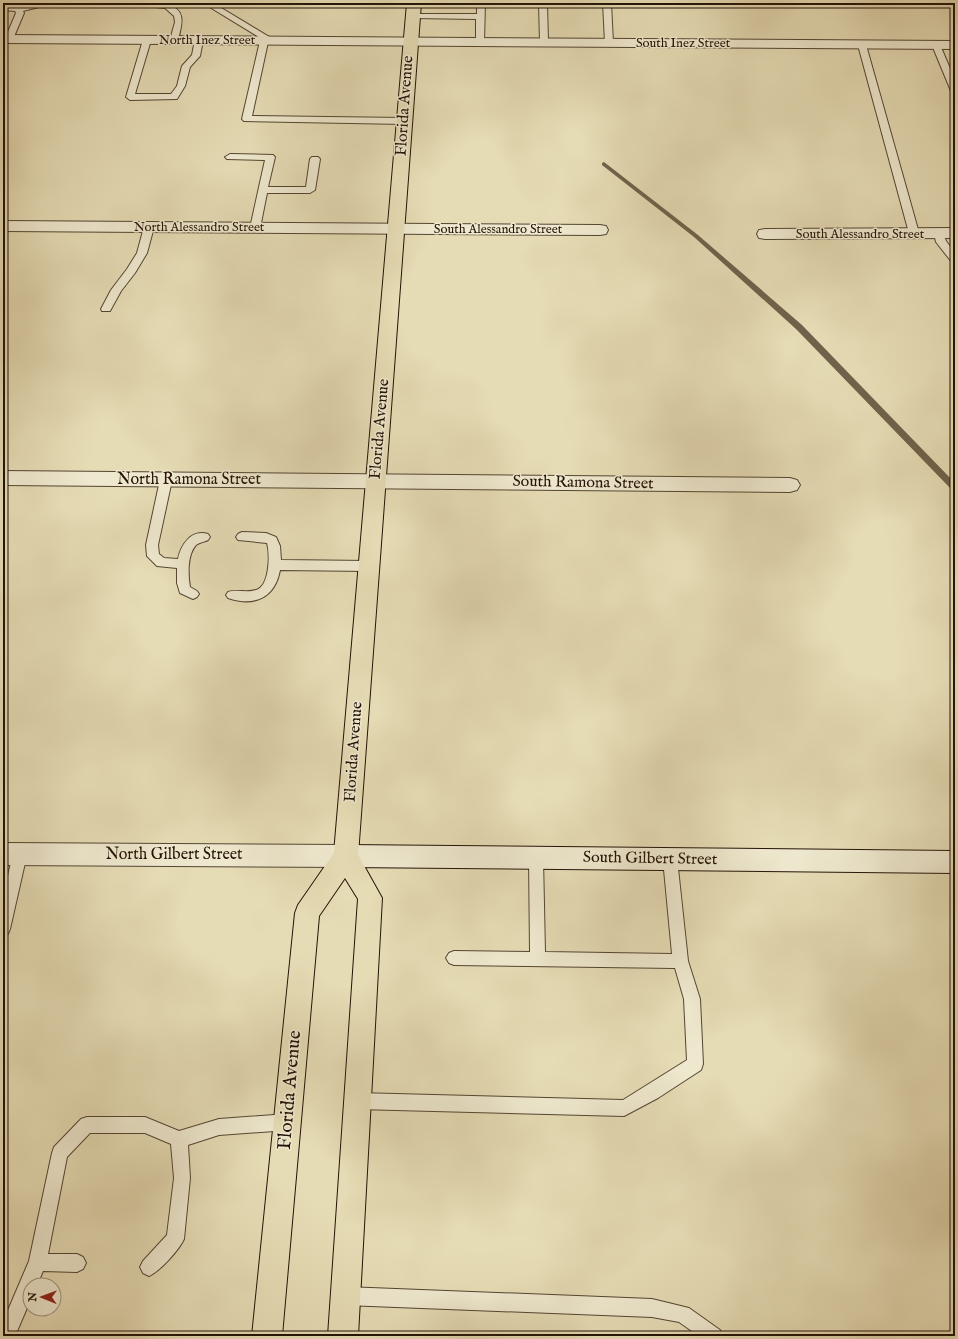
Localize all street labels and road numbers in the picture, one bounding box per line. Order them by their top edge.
street label: North Inez Street [159,32,256,49]
street label: South Inez Street [636,35,731,52]
street label: Florida Avenue [392,55,418,157]
street label: North Alessandro Street [134,219,265,236]
street label: South Alessandro Street [434,221,563,238]
street label: South Alessandro Street [796,226,925,243]
street label: Florida Avenue [366,378,394,480]
street label: North Ramona Street [117,470,261,490]
street label: South Ramona Street [512,472,654,494]
street label: Florida Avenue [341,701,367,803]
street label: North Gilbert Street [105,845,243,865]
street label: South Gilbert Street [583,848,718,870]
street label: Florida Avenue [273,1029,307,1151]

